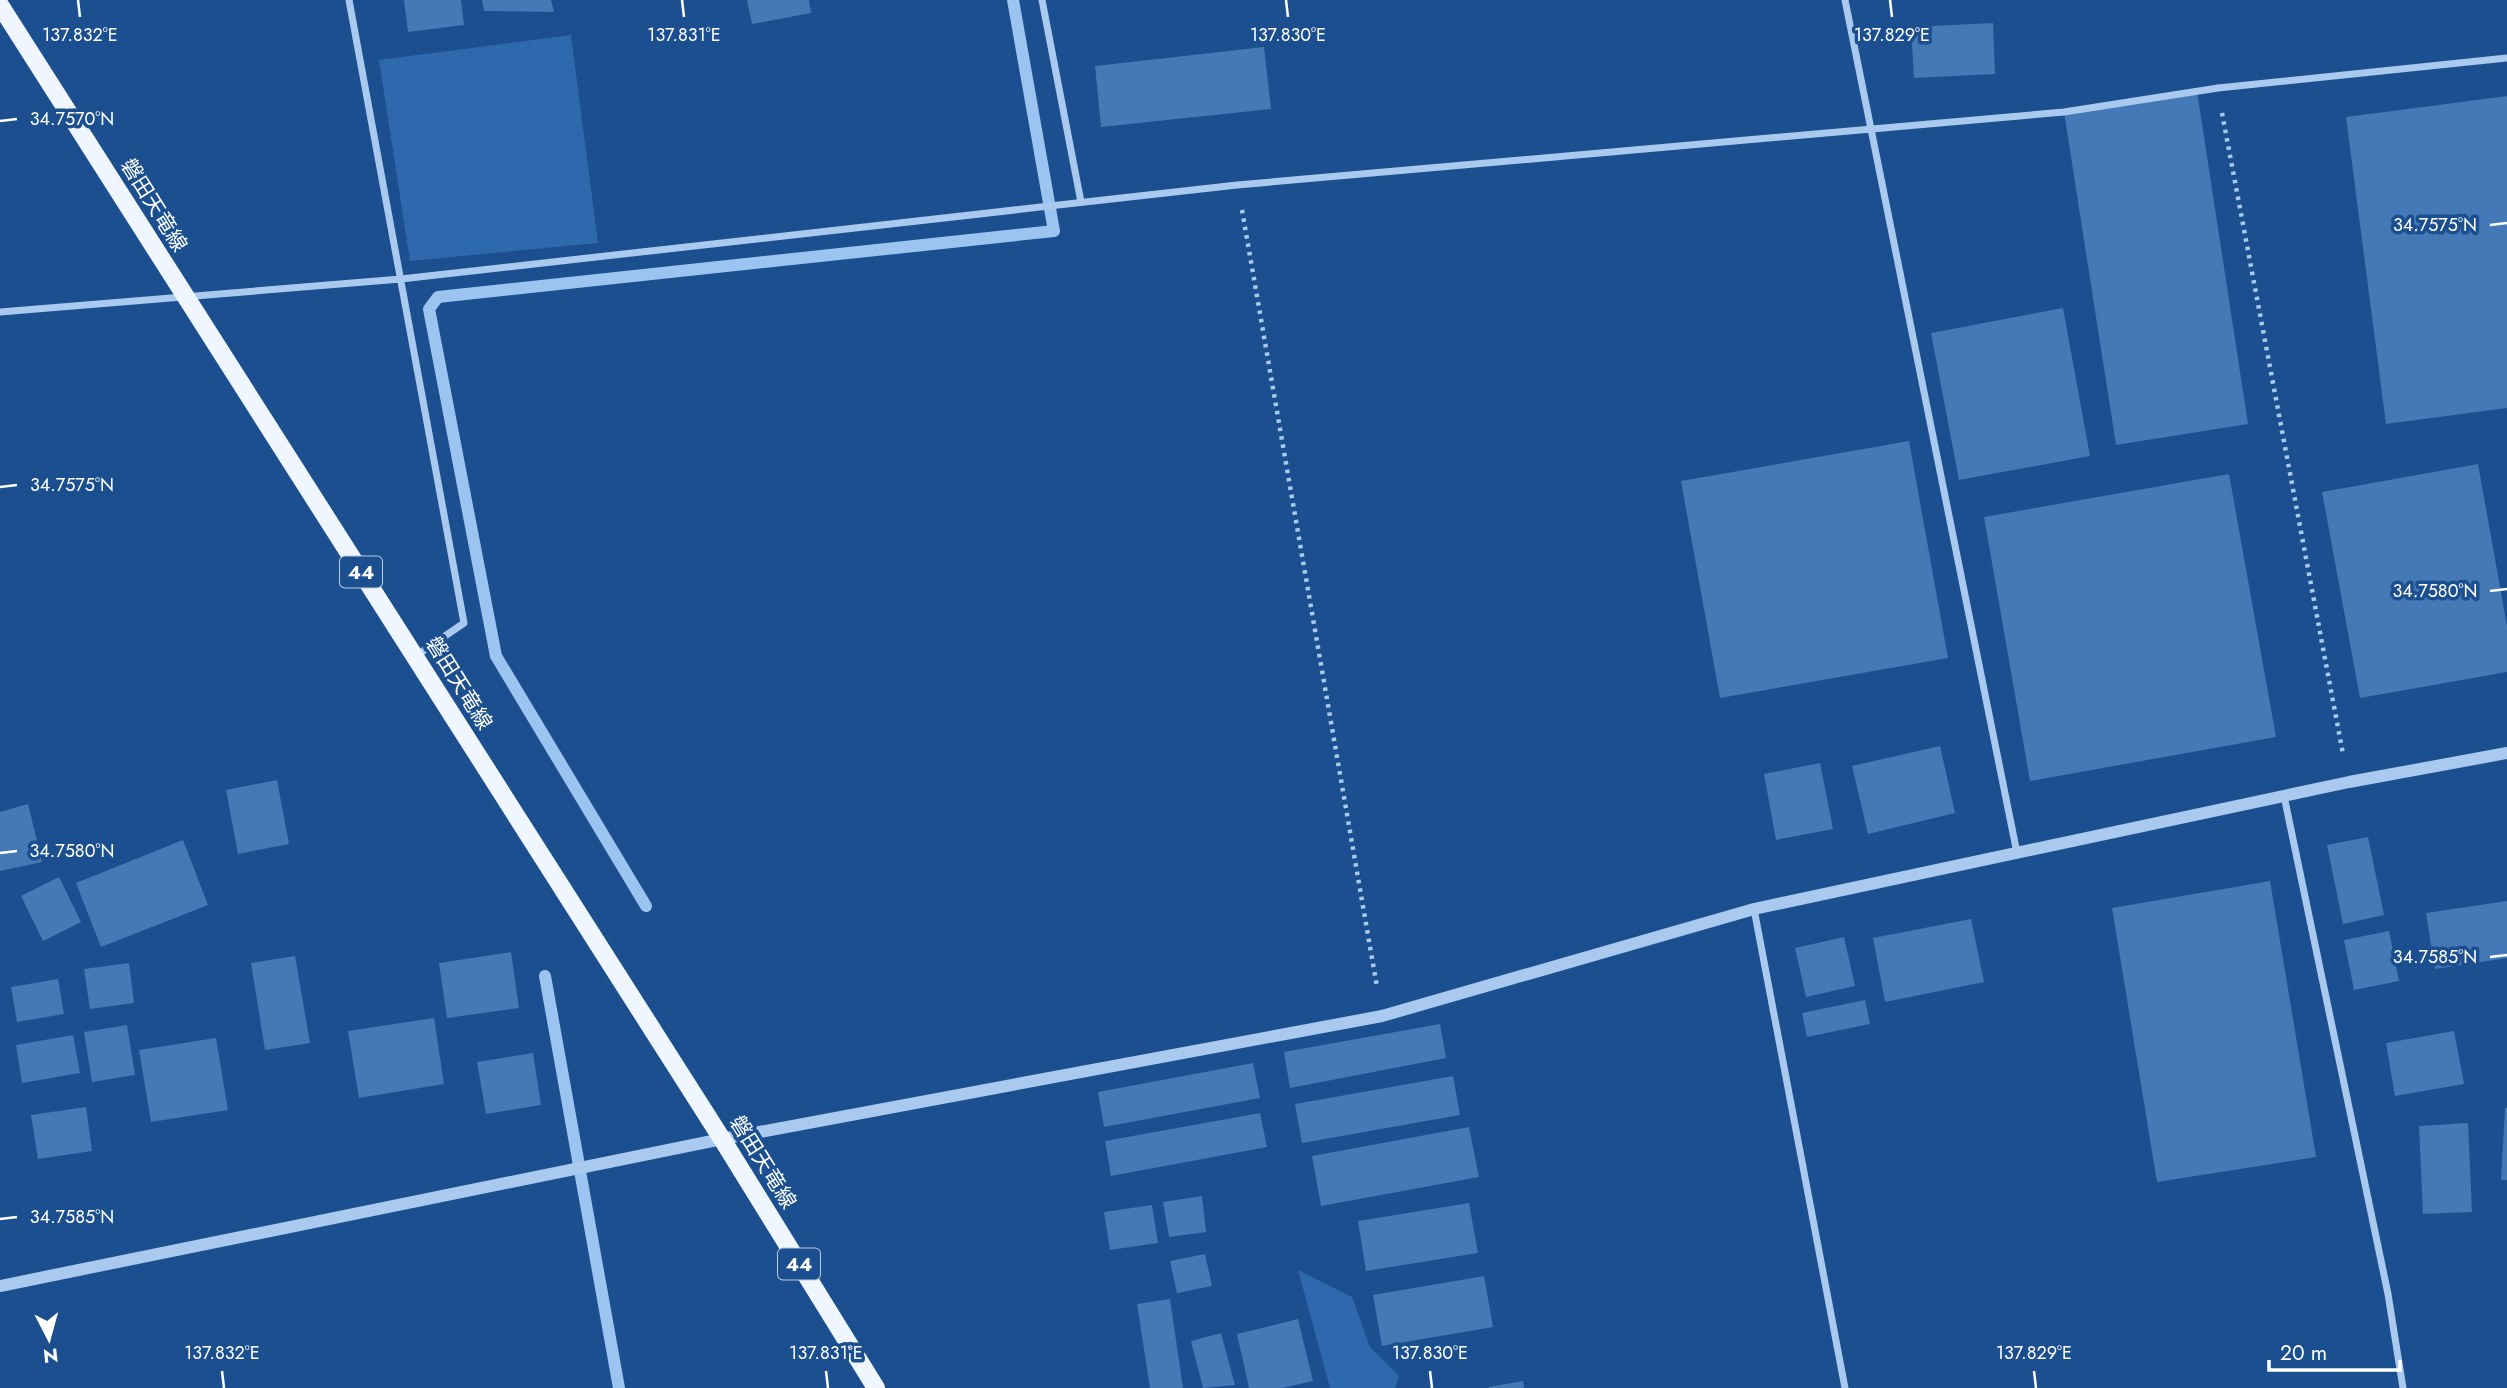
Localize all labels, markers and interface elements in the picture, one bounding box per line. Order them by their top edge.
text: 137.832°E [42,22,118,48]
text: 137.831°E [647,22,721,48]
text: 137.830°E [1250,22,1326,48]
text: 137.829°E [1854,22,1930,48]
text: 34.7570°N [30,106,114,132]
street label: 磐田天竜線 [113,153,195,257]
text: 34.7575°N [2393,212,2477,238]
text: 34.7575°N [30,472,114,498]
road number: 44 [340,556,382,587]
text: 34.7580°N [2393,578,2477,604]
street label: 磐田天竜線 [418,631,500,735]
text: 34.7580°N [30,838,114,864]
text: 34.7585°N [2393,944,2477,970]
street label: 磐田天竜線 [722,1110,804,1214]
text: 34.7585°N [30,1204,114,1230]
road number: 44 [778,1248,820,1280]
north arrow [14,1304,84,1374]
scale bar [2269,1328,2400,1372]
text: 20 m [2280,1338,2327,1368]
text: 137.832°E [184,1340,260,1366]
text: 137.831°E [789,1340,863,1366]
text: 137.830°E [1392,1340,1468,1366]
text: 137.829°E [1996,1340,2072,1366]
text: N [42,1341,60,1370]

